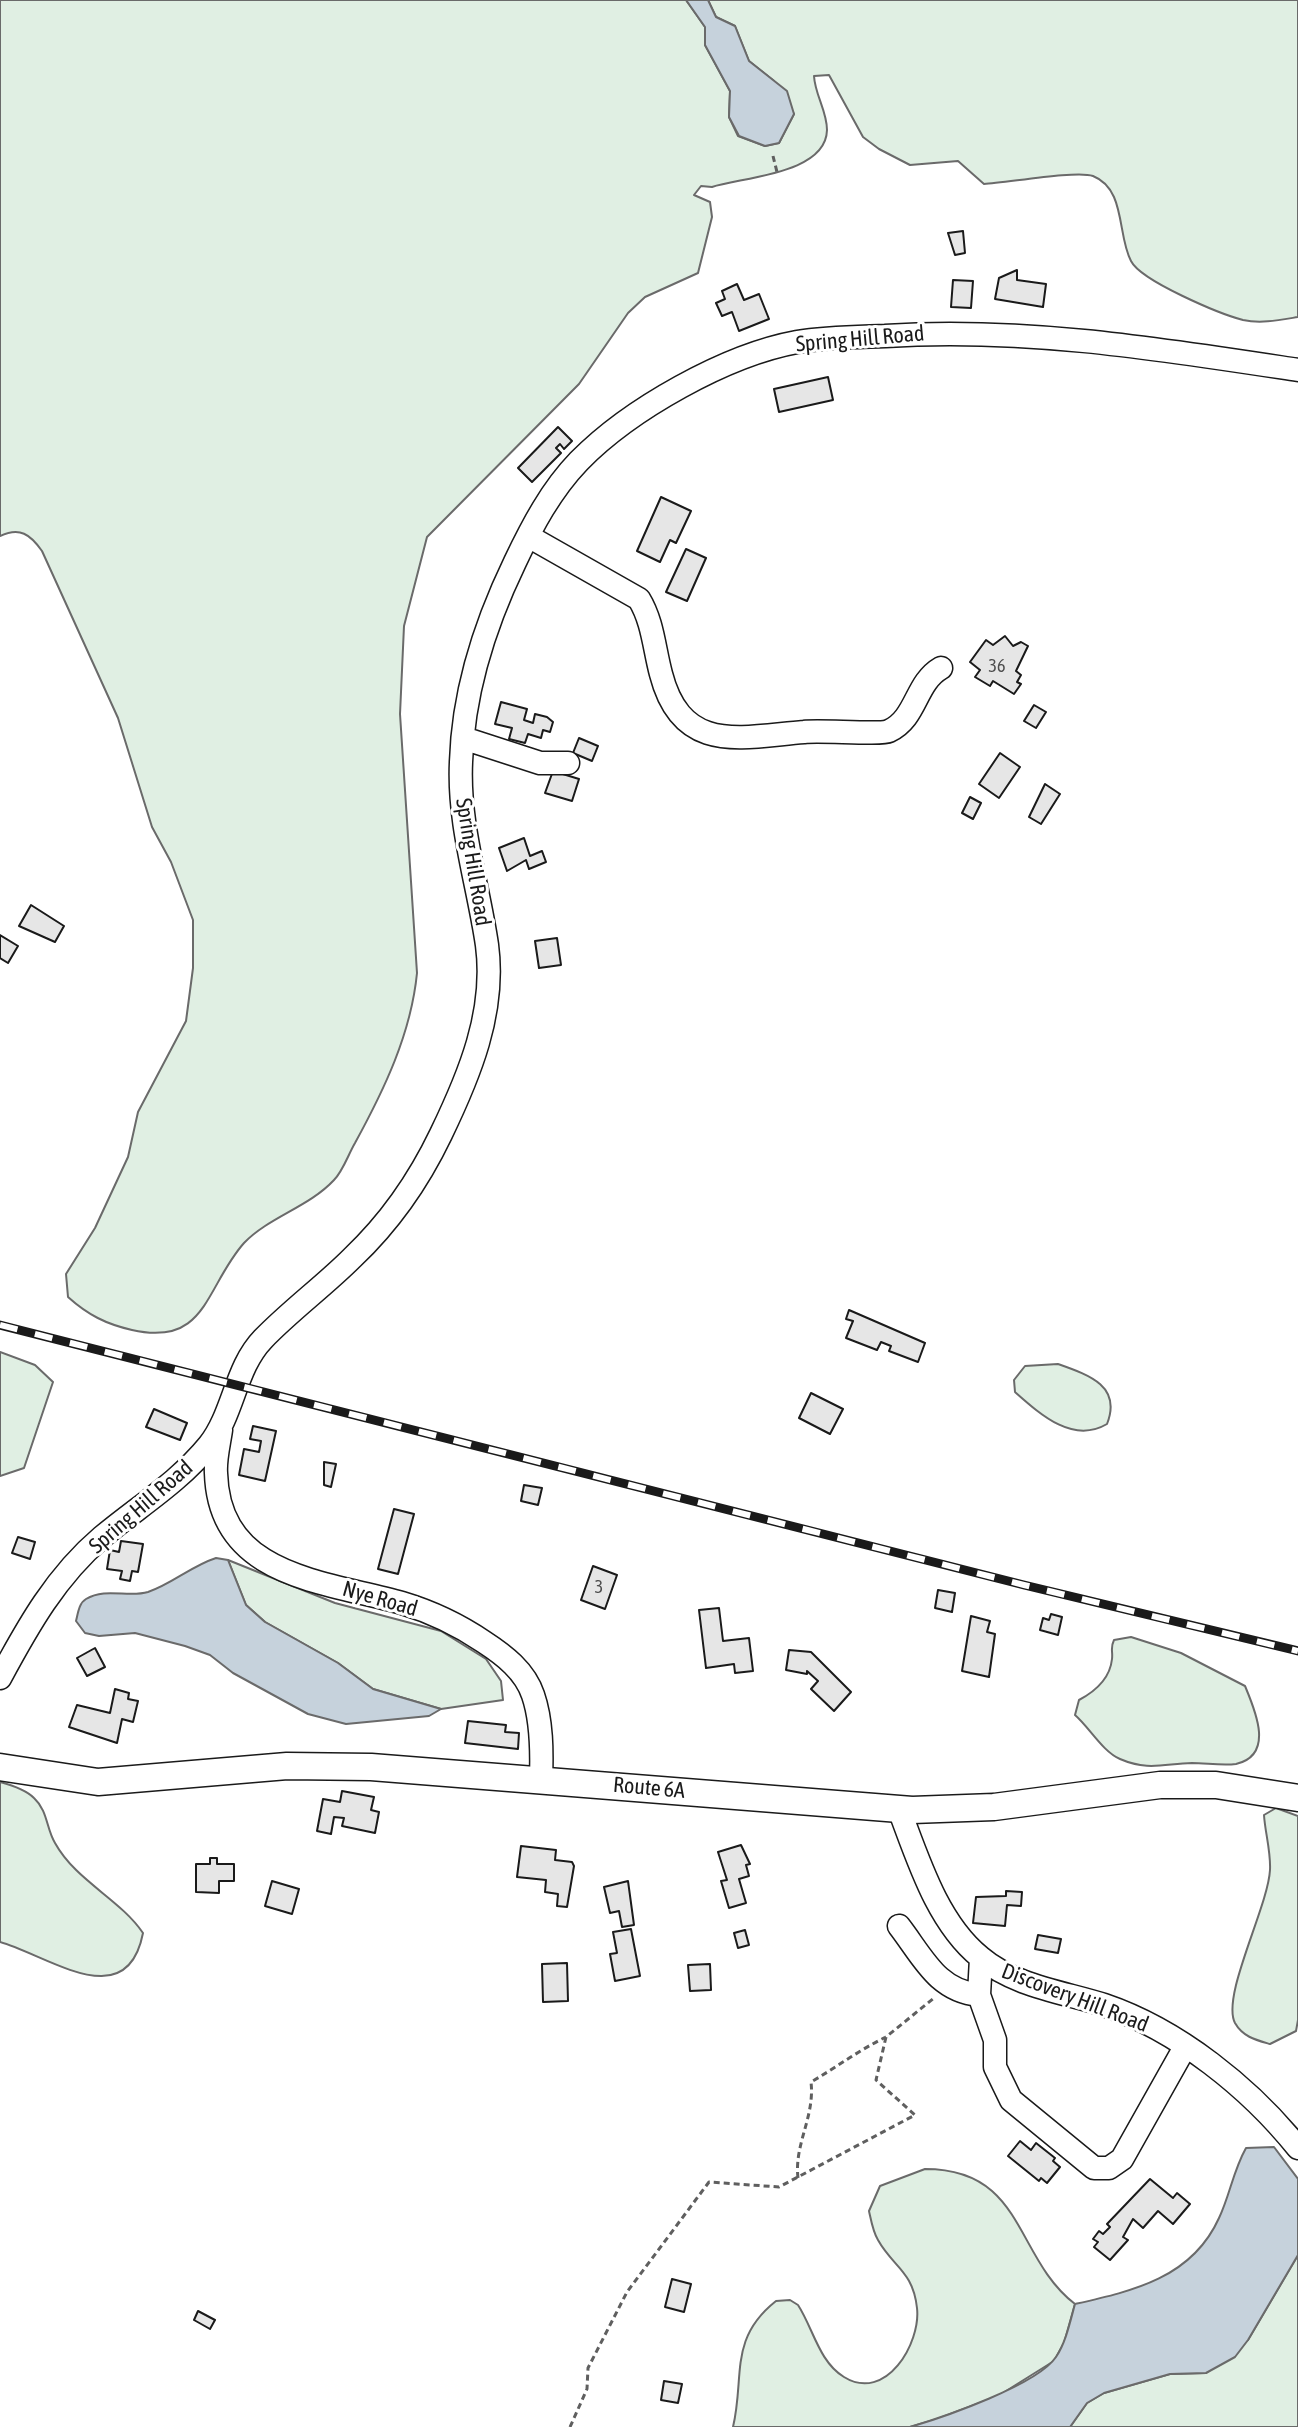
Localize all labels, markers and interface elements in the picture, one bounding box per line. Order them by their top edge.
street label: Spring Hill Road [795,320,925,358]
house number: 36 [989,655,1005,677]
street label: Spring Hill Road [450,796,496,928]
street label: Spring Hill Road [84,1455,198,1559]
street label: Nye Road [339,1576,421,1622]
house number: 3 [595,1576,603,1598]
street label: Route 6A [612,1772,686,1804]
street label: Discovery Hill Road [998,1958,1152,2038]

